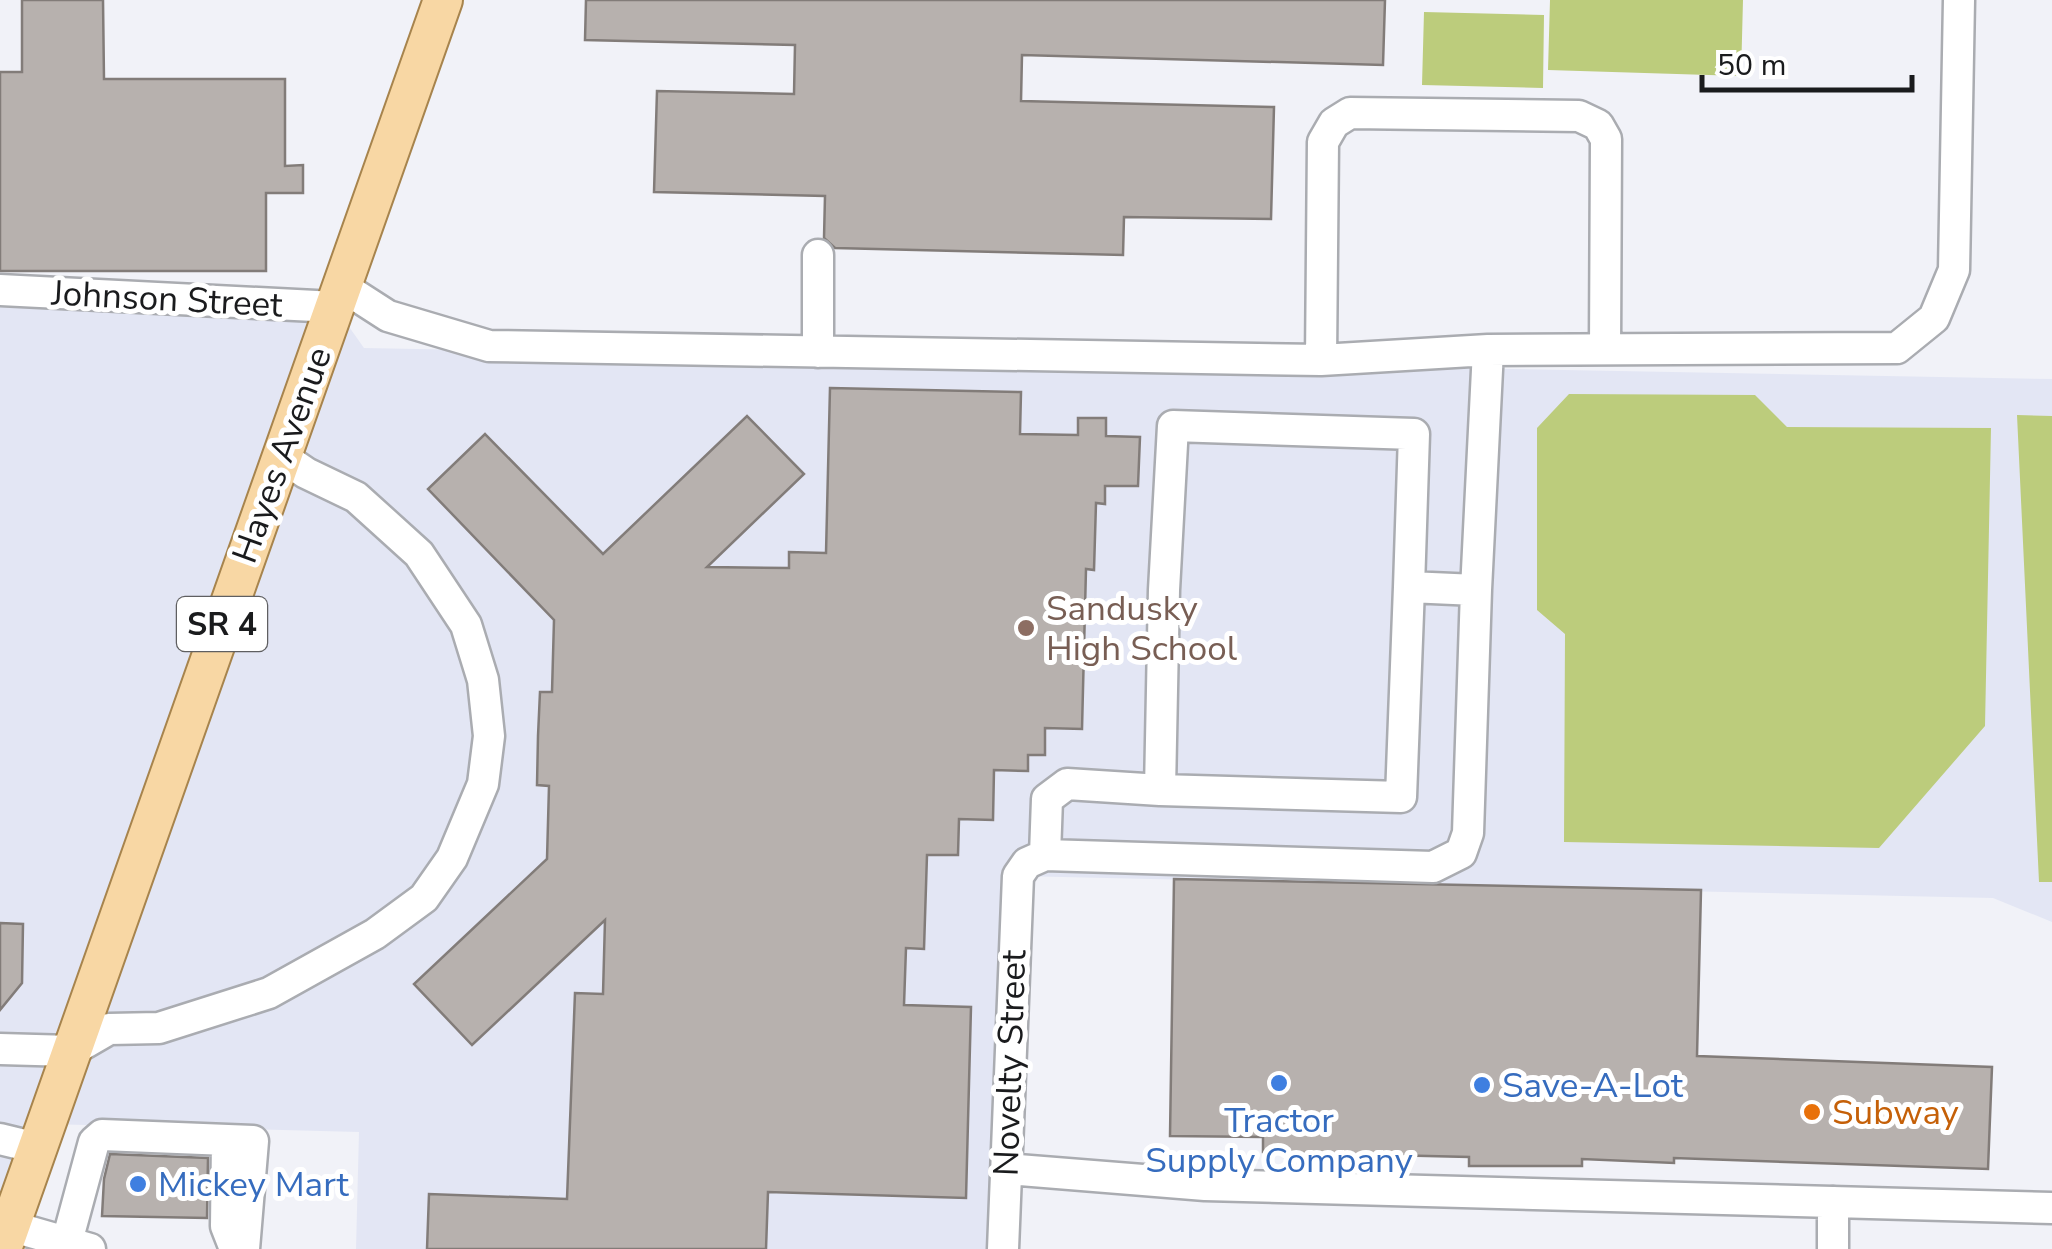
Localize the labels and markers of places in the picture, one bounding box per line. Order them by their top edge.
place label: Sandusky High School [1046,585,1238,672]
marker: Sandusky High School [1015,617,1037,639]
place label: Save-A-Lot [1502,1062,1684,1109]
marker: Tractor Supply Company [1268,1072,1290,1094]
marker: Save-A-Lot [1471,1074,1493,1096]
place label: Subway [1832,1089,1959,1136]
place label: Tractor Supply Company [1145,1097,1413,1184]
marker: Subway [1801,1101,1823,1123]
place label: Mickey Mart [158,1161,350,1208]
marker: Mickey Mart [127,1173,149,1195]

